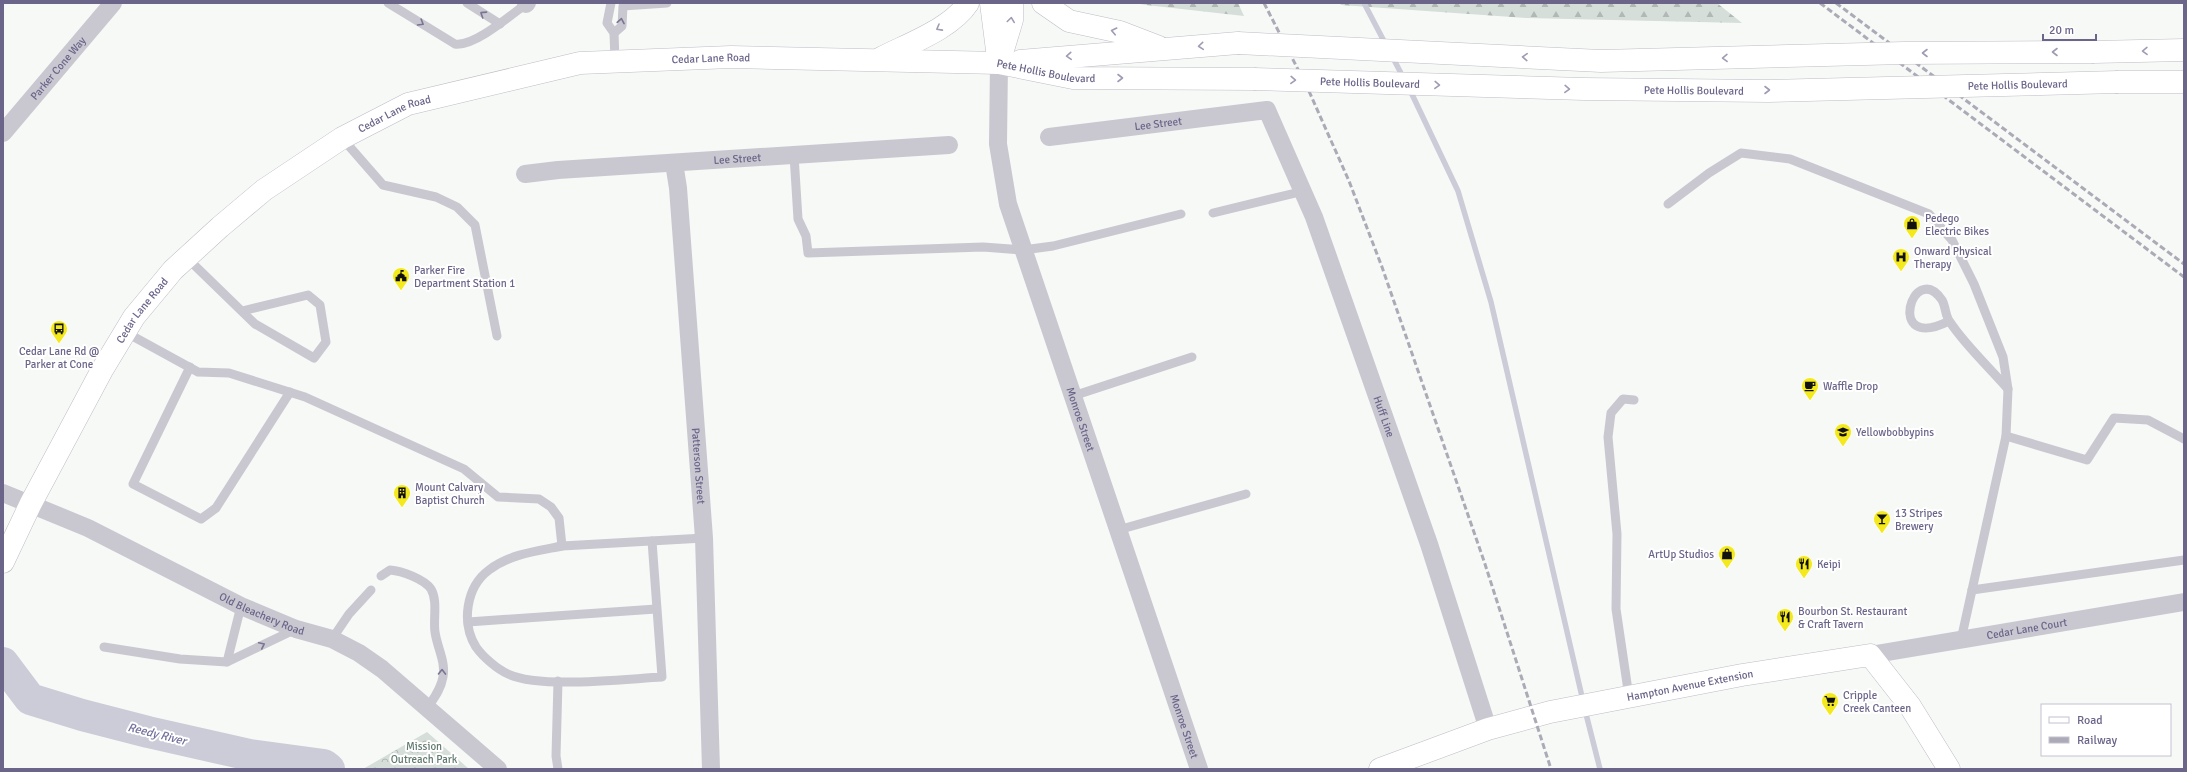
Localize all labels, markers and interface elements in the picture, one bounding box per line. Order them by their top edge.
one-way arrow [481,11,488,18]
scale bar [2043,16,2096,42]
one-way arrow [1006,17,1015,23]
one-way arrow [617,18,625,24]
one-way arrow [417,19,424,26]
one-way arrow [936,23,943,30]
text: 20 m [2049,23,2074,38]
one-way arrow [1111,27,1117,35]
street label: Parker Cone Way [28,34,89,103]
one-way arrow [1198,42,1204,51]
one-way arrow [2142,47,2148,55]
one-way arrow [2052,48,2058,56]
one-way arrow [1922,49,1928,57]
street label: Cedar Lane Road [671,51,750,66]
one-way arrow [1066,52,1072,61]
one-way arrow [1522,53,1528,61]
one-way arrow [1722,53,1728,62]
street label: Pete Hollis Boulevard [995,57,1096,85]
one-way arrow [1117,74,1123,82]
street label: Pete Hollis Boulevard [1320,75,1420,91]
one-way arrow [1290,76,1296,84]
street label: Pete Hollis Boulevard [1968,77,2068,93]
one-way arrow [1434,81,1440,89]
street label: Pete Hollis Boulevard [1644,84,1744,98]
one-way arrow [1564,85,1570,93]
one-way arrow [1764,86,1770,94]
street label: Cedar Lane Road [356,93,432,136]
street label: Lee Street [1134,115,1183,133]
street label: Lee Street [713,151,762,167]
place label: Pedego Electric Bikes [1925,212,1989,238]
shop icon: Pedego Electric Bikes [1902,214,1922,239]
place label: Onward Physical Therapy [1914,245,1992,271]
hospital icon: Onward Physical Therapy [1891,247,1911,272]
place label: Parker Fire Department Station 1 [414,264,515,290]
public building icon: Parker Fire Department Station 1 [391,266,411,291]
street label: Cedar Lane Road [114,275,171,346]
bus stop icon: Cedar Lane Rd @ Parker at Cone [49,319,69,344]
place label: Cedar Lane Rd @ Parker at Cone [19,345,99,371]
cafe icon: Waffle Drop [1800,376,1820,401]
place label: Waffle Drop [1823,380,1878,393]
street label: Monroe Street [1063,386,1097,453]
street label: Huff Line [1370,394,1397,439]
school or university icon: Yellowbobbypins [1833,422,1853,447]
place label: Yellowbobbypins [1856,426,1934,439]
street label: Patterson Street [689,427,707,505]
place label: Mount Calvary Baptist Church [415,481,485,507]
building icon: Mount Calvary Baptist Church [392,483,412,508]
place label: 13 Stripes Brewery [1895,507,1943,533]
bar icon: 13 Stripes Brewery [1872,509,1892,534]
shop icon: ArtUp Studios [1717,544,1737,569]
place label: ArtUp Studios [1648,548,1714,561]
restaurant icon: Keipi [1794,554,1814,579]
place label: Keipi [1817,558,1841,571]
street label: Old Bleachery Road [217,590,306,638]
place label: Bourbon St. Restaurant & Craft Tavern [1798,605,1907,631]
restaurant icon: Bourbon St. Restaurant & Craft Tavern [1775,607,1795,632]
street label: Cedar Lane Court [1986,616,2068,642]
one-way arrow [257,642,265,650]
street label: Hampton Avenue Extension [1626,667,1754,704]
one-way arrow [438,669,446,675]
place label: Cripple Creek Canteen [1843,689,1911,715]
supermarket icon: Cripple Creek Canteen [1820,691,1840,716]
street label: Monroe Street [1167,693,1201,760]
legend [2041,704,2171,756]
text: Road [2077,713,2103,728]
water label: Reedy River [126,720,189,749]
text: Railway [2077,733,2117,748]
park label: Mission Outreach Park [391,740,458,766]

